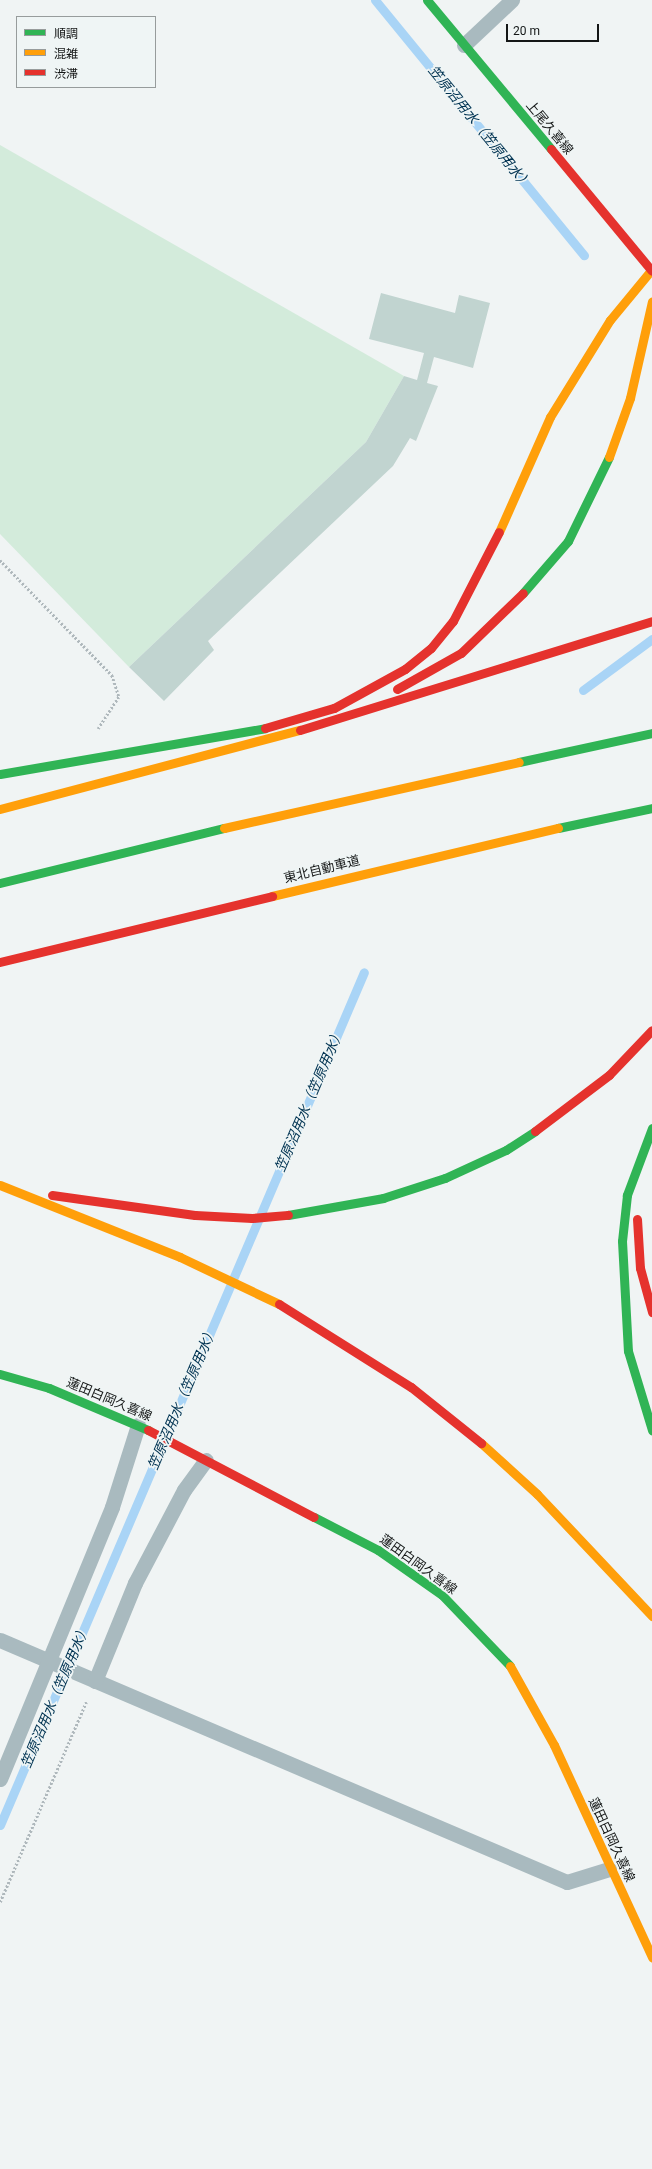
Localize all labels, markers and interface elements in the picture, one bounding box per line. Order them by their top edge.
legend [16,16,156,88]
scale bar [508,16,601,42]
text: 20 m [513,24,540,38]
text: 順調 [54,27,78,41]
text: 混雑 [54,47,78,61]
water label: 笠原沼用水（笠原用水） [425,62,535,192]
text: 渋滞 [54,67,78,81]
street label: 上尾久喜線 [522,98,576,158]
street label: 東北自動車道 [282,853,362,887]
water label: 笠原沼用水（笠原用水） [271,1026,347,1174]
water label: 笠原沼用水（笠原用水） [144,1324,220,1472]
street label: 蓮田白岡久喜線 [64,1375,154,1425]
street label: 蓮田白岡久喜線 [377,1532,459,1598]
water label: 笠原沼用水（笠原用水） [17,1622,93,1770]
street label: 蓮田白岡久喜線 [585,1795,637,1885]

